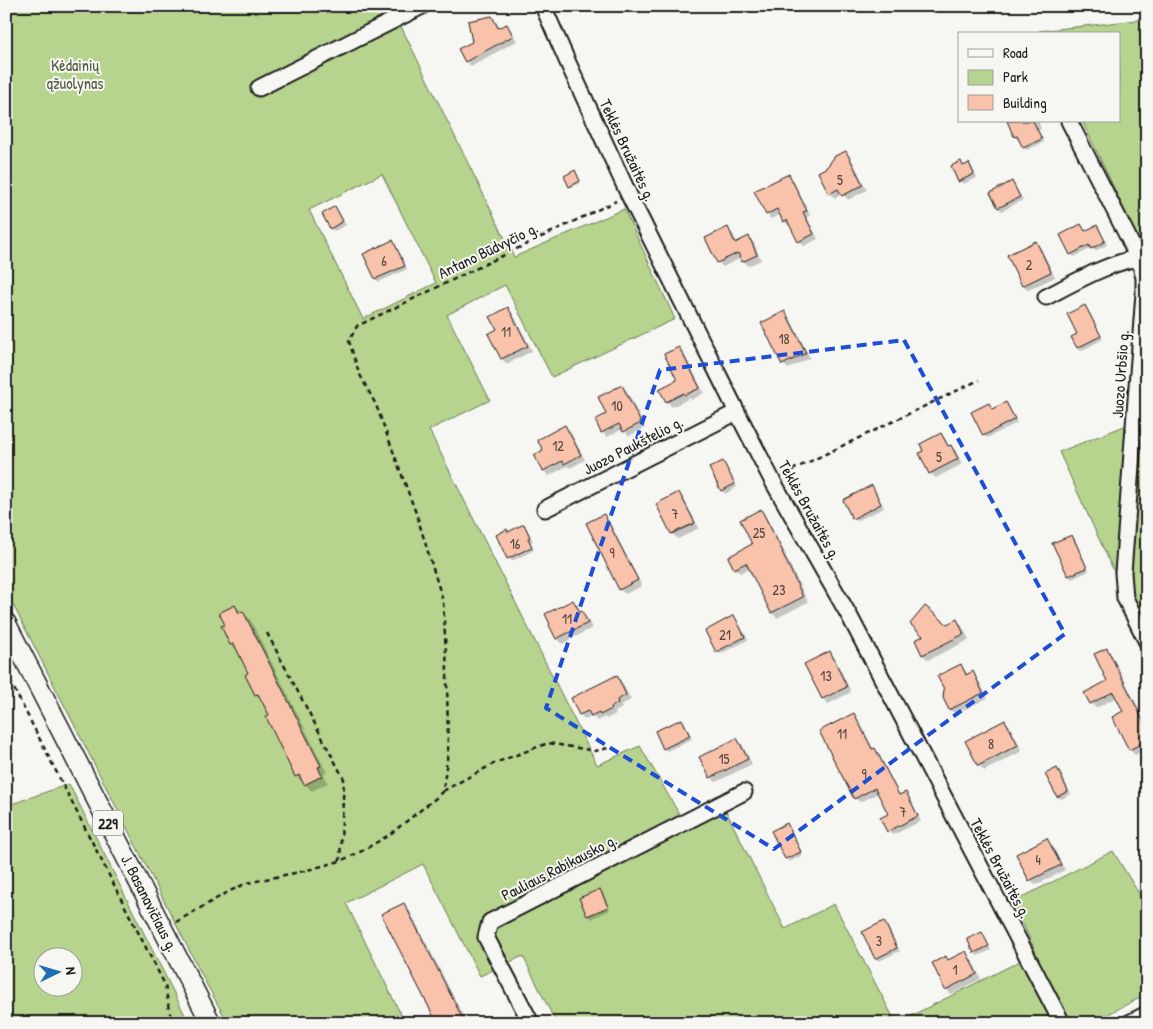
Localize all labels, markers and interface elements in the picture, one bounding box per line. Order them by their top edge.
legend [958,32,1120,122]
text: Road [1003,42,1028,63]
park label: Kėdainių ąžuolynas [47,54,103,94]
text: Park [1003,66,1028,87]
text: Building [1003,92,1047,113]
street label: Teklės Bružaitės g. [595,95,661,205]
house number: 5 [837,170,843,189]
street label: Antano Būdvyčio g. [434,216,542,284]
house number: 6 [381,251,387,270]
house number: 2 [1026,255,1033,274]
house number: 11 [501,322,511,341]
house number: 18 [778,329,790,348]
street label: Juozo Urbšio g. [1106,329,1134,419]
house number: 10 [611,396,623,415]
street label: Juozo Paukštelio g. [579,410,687,480]
house number: 12 [552,436,564,455]
house number: 5 [936,447,942,466]
street label: Teklės Bružaitės g. [774,456,846,564]
house number: 7 [672,504,679,523]
house number: 25 [753,523,765,542]
house number: 16 [510,534,521,553]
house number: 9 [609,543,615,562]
house number: 23 [773,580,785,599]
house number: 11 [562,609,572,628]
house number: 21 [719,625,731,644]
house number: 13 [820,666,832,685]
house number: 11 [837,724,847,743]
house number: 8 [988,734,994,753]
house number: 15 [718,749,730,768]
house number: 9 [861,764,867,783]
house number: 7 [900,802,907,821]
road number: 229 [93,810,123,836]
street label: Teklės Bružaitės g. [965,814,1037,922]
street label: Pauliaus Rabikausko g. [497,828,621,906]
house number: 4 [1035,850,1041,869]
street label: J. Basanavičiaus g. [116,851,184,955]
house number: 3 [876,931,882,950]
north arrow [32,946,82,996]
house number: 1 [952,960,958,979]
text: N [62,966,81,976]

